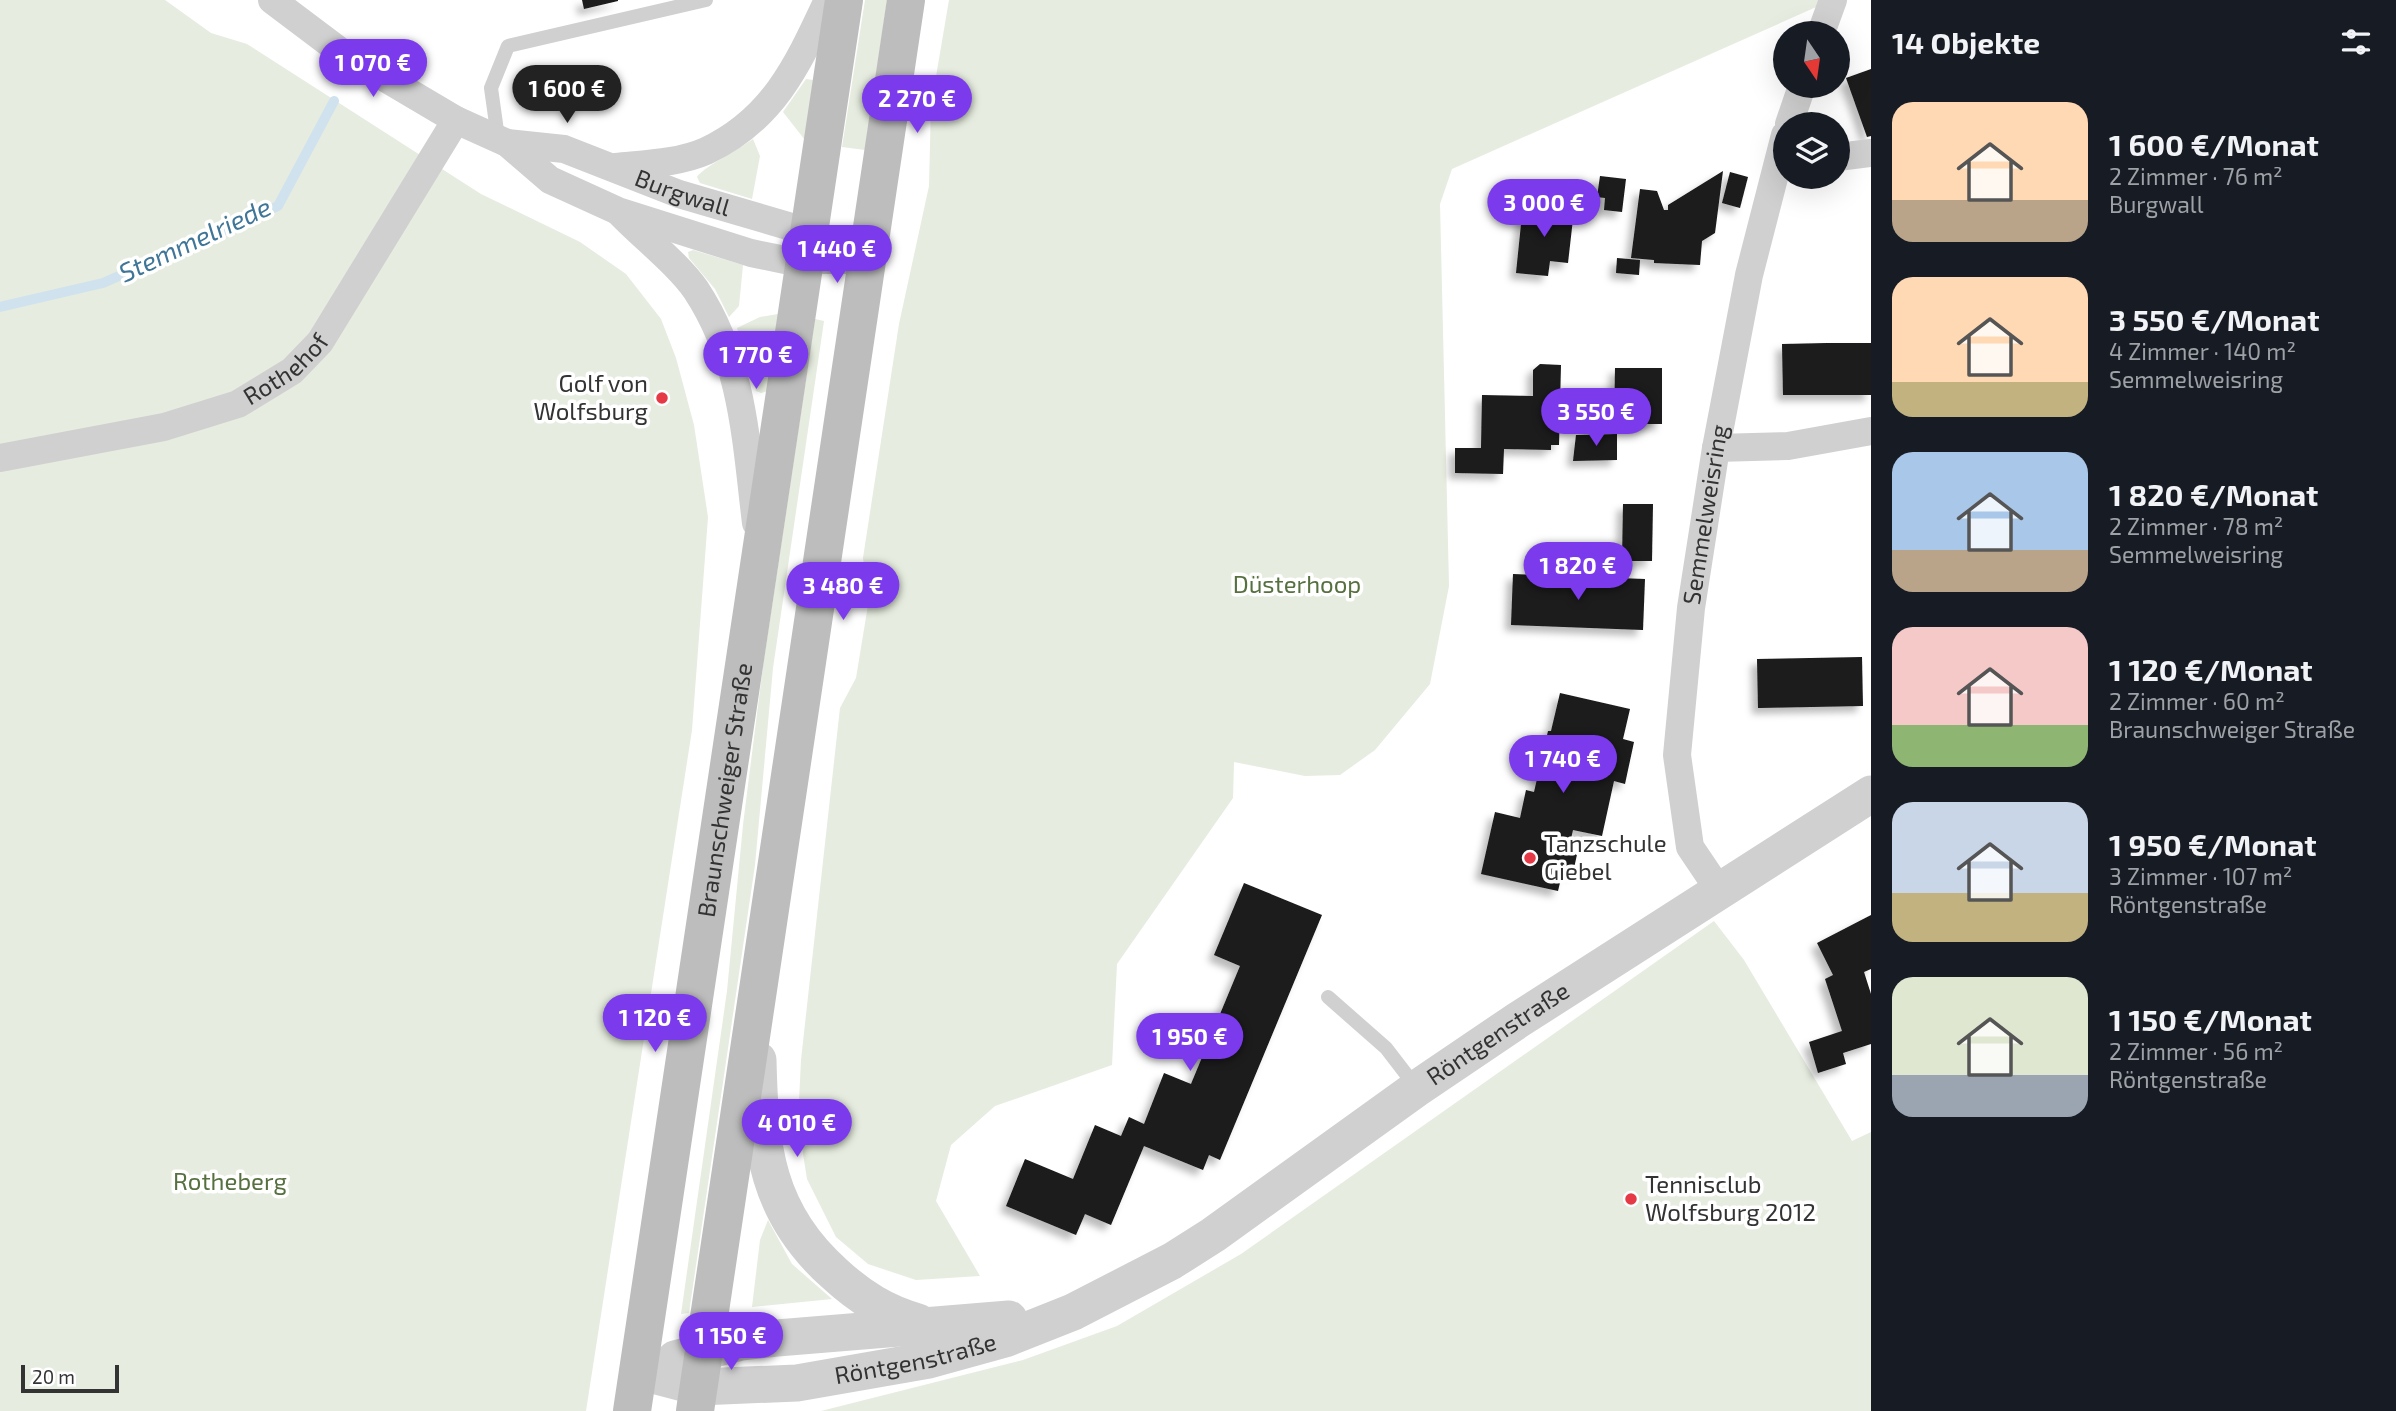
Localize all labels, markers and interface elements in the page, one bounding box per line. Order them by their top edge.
north arrow [1773,21,1850,98]
map controls [1773,21,1850,189]
icon: filters [2337,23,2375,61]
text: 14 Objekte [1892,24,2040,60]
pin: 1 070 € [308,40,438,99]
text: 1 070 € [335,48,411,76]
pin: 1 600 € [502,66,632,125]
text: 1 600 € [528,74,606,102]
pin: 2 270 € [852,76,982,135]
text: 2 270 € [878,84,956,112]
button: layers [1773,112,1850,189]
text: 1 600 €/Monat [2109,126,2319,162]
icon: home [1948,130,2032,214]
street label: Burgwall [631,162,734,221]
text: 2 Zimmer · 76 m² [2109,162,2283,190]
pin: 3 000 € [1479,180,1609,239]
text: 3 000 € [1503,188,1585,216]
water label: Stemmelriede [113,190,276,287]
text: Burgwall [2109,190,2204,218]
pin: 1 440 € [772,226,902,285]
text: 1 440 € [798,234,876,262]
text: 3 550 €/Monat [2109,301,2319,337]
icon: home [1948,305,2032,389]
street label: Rothehof [237,327,335,410]
pin: 1 770 € [691,332,821,391]
text: 4 Zimmer · 140 m² [2109,337,2296,365]
text: 1 770 € [719,340,793,368]
text: Semmelweisring [2109,365,2283,393]
place label: Golf von Wolfsburg [533,368,648,425]
pin: 3 550 € [1531,388,1661,448]
marker: Golf von Wolfsburg [654,390,670,406]
text: 3 550 € [1557,397,1635,425]
street label: Semmelweisring [1676,422,1733,606]
text: 1 820 €/Monat [2109,476,2318,512]
icon: home [1948,480,2032,564]
text: 2 Zimmer · 78 m² [2109,512,2283,540]
text: Semmelweisring [2109,540,2283,568]
pin: 1 820 € [1513,542,1643,602]
text: 1 820 € [1540,551,1616,579]
pin: 3 480 € [778,562,908,622]
park label: Düsterhoop [1233,569,1361,598]
text: 3 480 € [802,571,884,599]
text: 1 120 €/Monat [2109,651,2313,687]
icon: home [1948,655,2032,739]
street label: Braunschweiger Straße [690,661,757,919]
text: 2 Zimmer · 60 m² [2109,687,2285,715]
text: Braunschweiger Straße [2109,715,2355,743]
pin: 1 740 € [1498,736,1628,795]
text: 1 740 € [1525,744,1601,772]
text: 1 950 €/Monat [2109,826,2317,862]
place label: Tanzschule Giebel [1544,828,1667,885]
icon: home [1948,830,2032,914]
marker: Tanzschule Giebel [1522,850,1538,866]
text: 3 Zimmer · 107 m² [2109,862,2292,890]
text: Röntgenstraße [2109,890,2267,918]
street label: Röntgenstraße [1421,975,1574,1091]
pin: 1 120 € [590,995,720,1054]
text: 1 150 €/Monat [2109,1001,2312,1037]
text: 1 120 € [619,1003,691,1031]
icon: home [1948,1005,2032,1089]
pin: 1 950 € [1125,1014,1255,1073]
text: 1 950 € [1152,1022,1228,1050]
text: 2 Zimmer · 56 m² [2109,1037,2283,1065]
text: Röntgenstraße [2109,1065,2267,1093]
pin: 4 010 € [732,1100,862,1159]
text: 4 010 € [758,1108,836,1136]
park label: Rotheberg [173,1166,287,1195]
place label: Tennisclub Wolfsburg 2012 [1645,1169,1816,1226]
marker: Tennisclub Wolfsburg 2012 [1623,1191,1639,1207]
pin: 1 150 € [666,1312,796,1372]
text: 1 150 € [695,1321,767,1349]
street label: Röntgenstraße [832,1326,999,1389]
scale bar [21,1362,119,1394]
text: 20 m [32,1365,75,1388]

